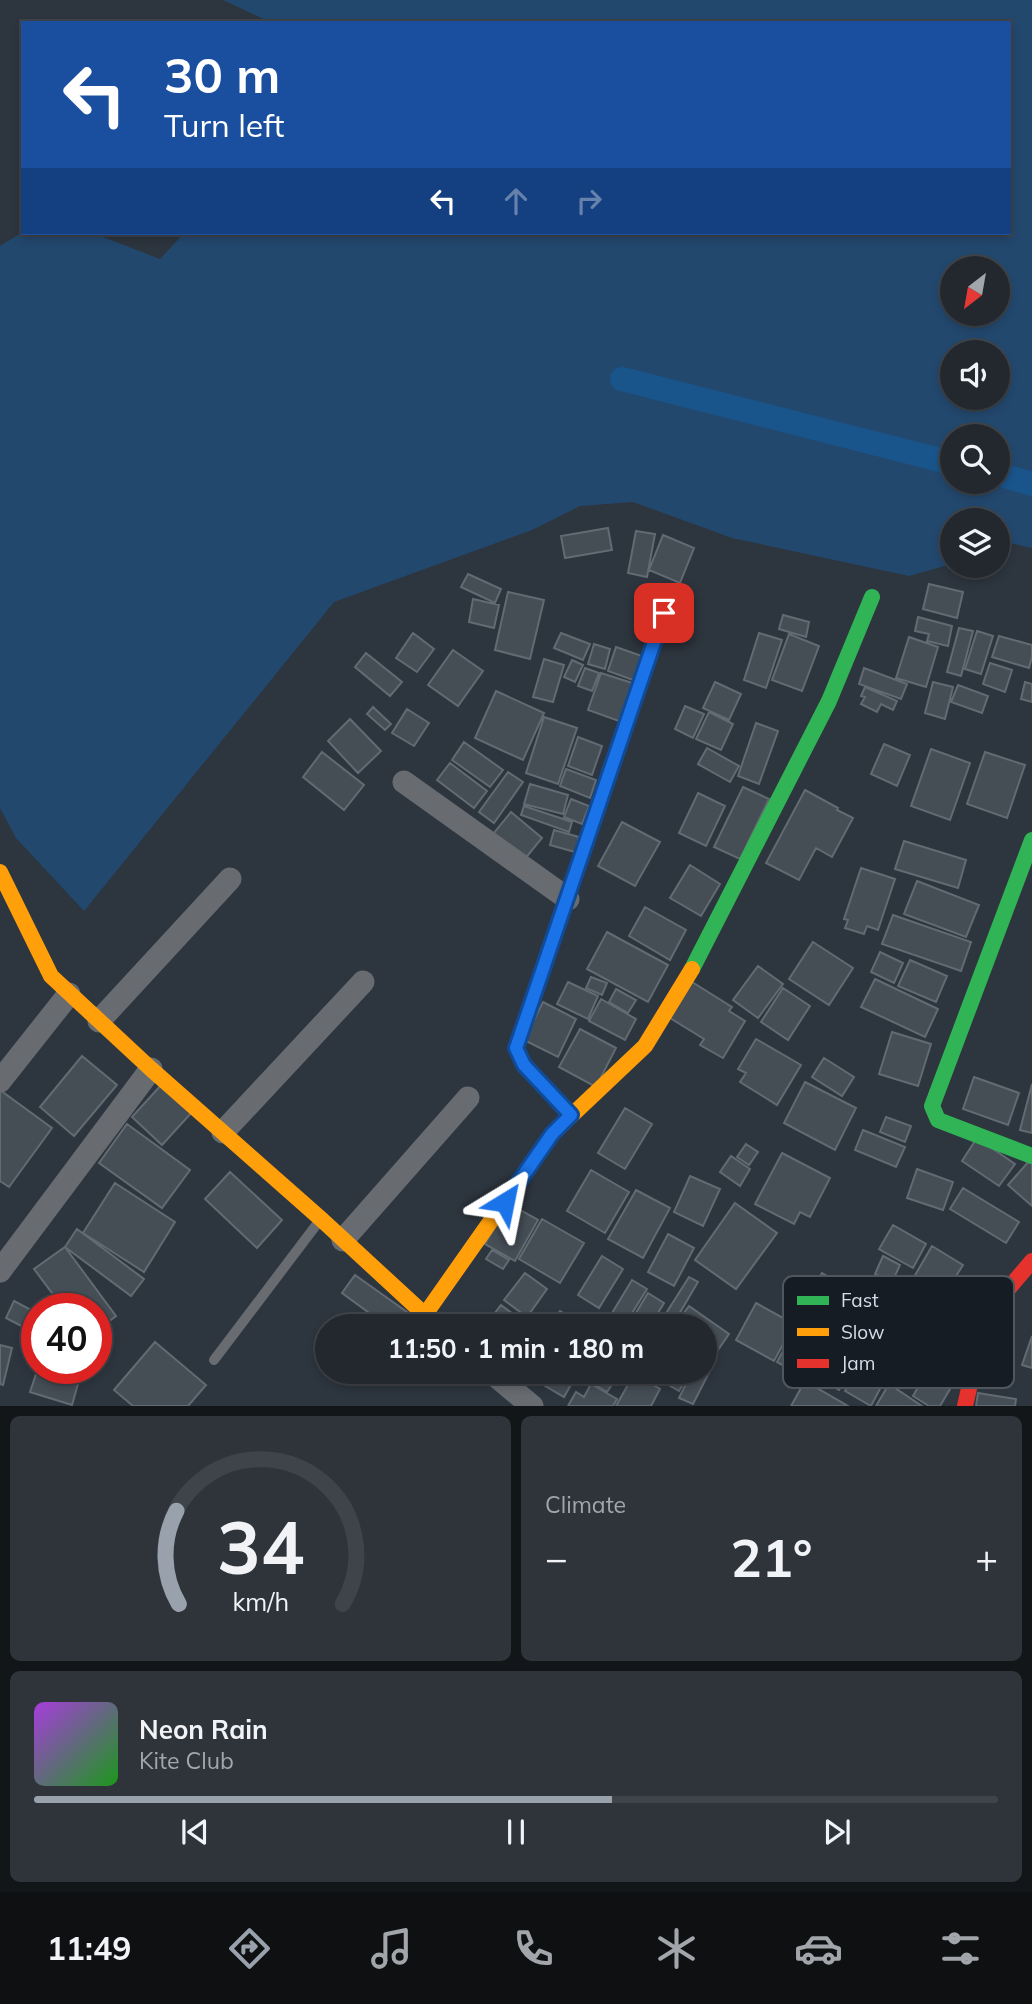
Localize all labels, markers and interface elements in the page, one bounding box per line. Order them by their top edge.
text: 30 m [164,44,280,105]
icon: left [49,49,140,140]
text: Turn left [164,105,284,145]
icon: left [424,182,462,220]
icon: ahead [497,182,535,220]
icon: right [570,182,608,220]
north arrow [940,256,1010,326]
map controls [940,256,1010,578]
button: sound [940,340,1010,410]
button: search [940,424,1010,494]
button: layers [940,508,1010,578]
pin [634,583,694,643]
icon: arrive [645,594,683,632]
position arrow [468,1165,542,1239]
legend [783,1276,1014,1388]
text: Fast [841,1288,879,1312]
speed limit sign: 40 [21,1293,112,1384]
text: Slow [841,1320,885,1344]
text: 11:50 · 1 min · 180 m [388,1332,644,1365]
text: Jam [841,1351,875,1375]
text: Climate [545,1490,626,1519]
text: 34 [217,1502,304,1593]
text: 21° [730,1525,813,1590]
text: − [545,1534,568,1582]
text: + [975,1534,998,1582]
text: km/h [232,1586,289,1617]
text: Neon Rain [139,1713,268,1746]
text: Kite Club [139,1746,234,1775]
icon: previous [176,1813,214,1851]
icon: pause [497,1813,535,1851]
icon: next [818,1813,856,1851]
icon: directions [225,1924,274,1973]
icon: music [367,1924,416,1973]
icon: phone [509,1924,558,1973]
icon: climate [652,1924,701,1973]
icon: car [794,1924,843,1973]
icon: filters [936,1924,985,1973]
text: 11:49 [47,1928,131,1968]

